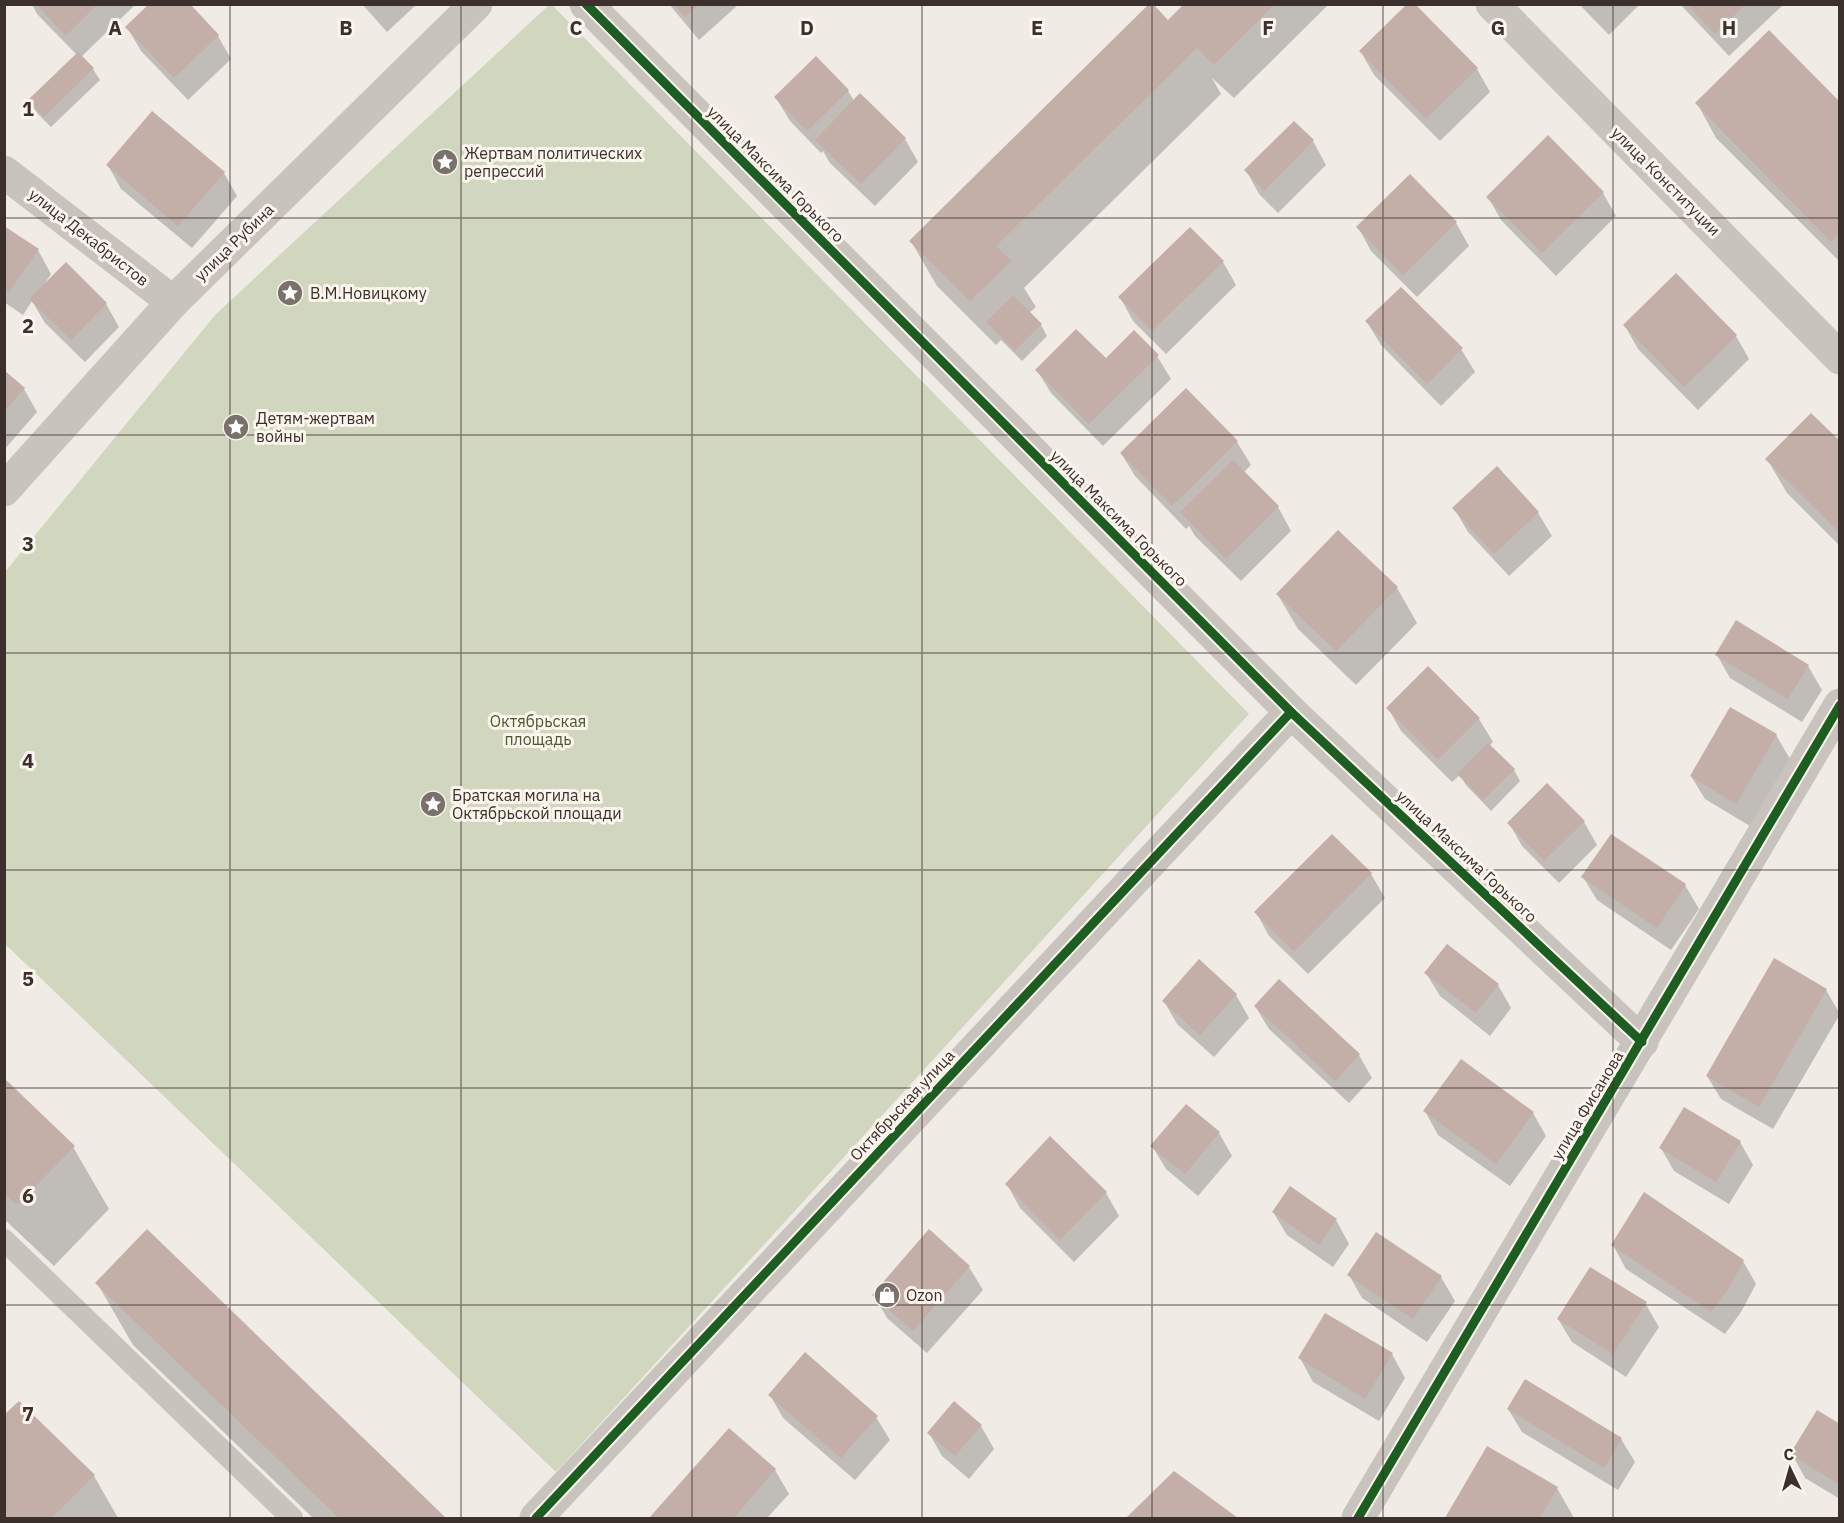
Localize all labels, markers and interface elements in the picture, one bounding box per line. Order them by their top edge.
text: A [108,14,122,41]
text: B [339,14,353,41]
text: C [569,14,583,41]
text: D [800,14,814,41]
text: E [1031,14,1043,41]
text: F [1262,14,1274,41]
text: G [1491,14,1505,41]
text: H [1722,14,1736,41]
text: 1 [22,95,34,122]
street label: улица Максима Горького [703,101,849,247]
street label: улица Конституции [1607,122,1725,240]
place label: Жертвам политических репрессий [464,143,642,181]
place icon: Жертвам политических репрессий [430,147,460,177]
street label: улица Декабристов [25,184,153,290]
street label: улица Рубина [190,199,278,285]
place icon: В.М.Новицкому [275,278,305,308]
place label: В.М.Новицкому [310,283,427,303]
text: 2 [22,312,34,339]
place label: Детям-жертвам войны [256,408,375,446]
place icon: Детям-жертвам войны [221,412,251,442]
street label: улица Максима Горького [1046,445,1192,591]
text: 3 [22,530,34,557]
park label: Октябрьская площадь [490,711,586,749]
text: 4 [22,747,34,774]
place label: Братская могила на Октябрьской площади [452,785,622,823]
street label: улица Максима Горького [1392,786,1542,926]
place icon: Братская могила на Октябрьской площади [418,789,448,819]
text: 5 [22,965,34,992]
street label: Октябрьская улица [845,1045,959,1165]
street label: улица Фисанова [1547,1047,1628,1163]
text: 6 [22,1182,34,1209]
shop icon: Ozon [872,1280,902,1310]
place label: Ozon [906,1285,943,1305]
text: 7 [22,1400,34,1427]
north arrow [1760,1439,1820,1499]
text: С [1783,1444,1795,1464]

